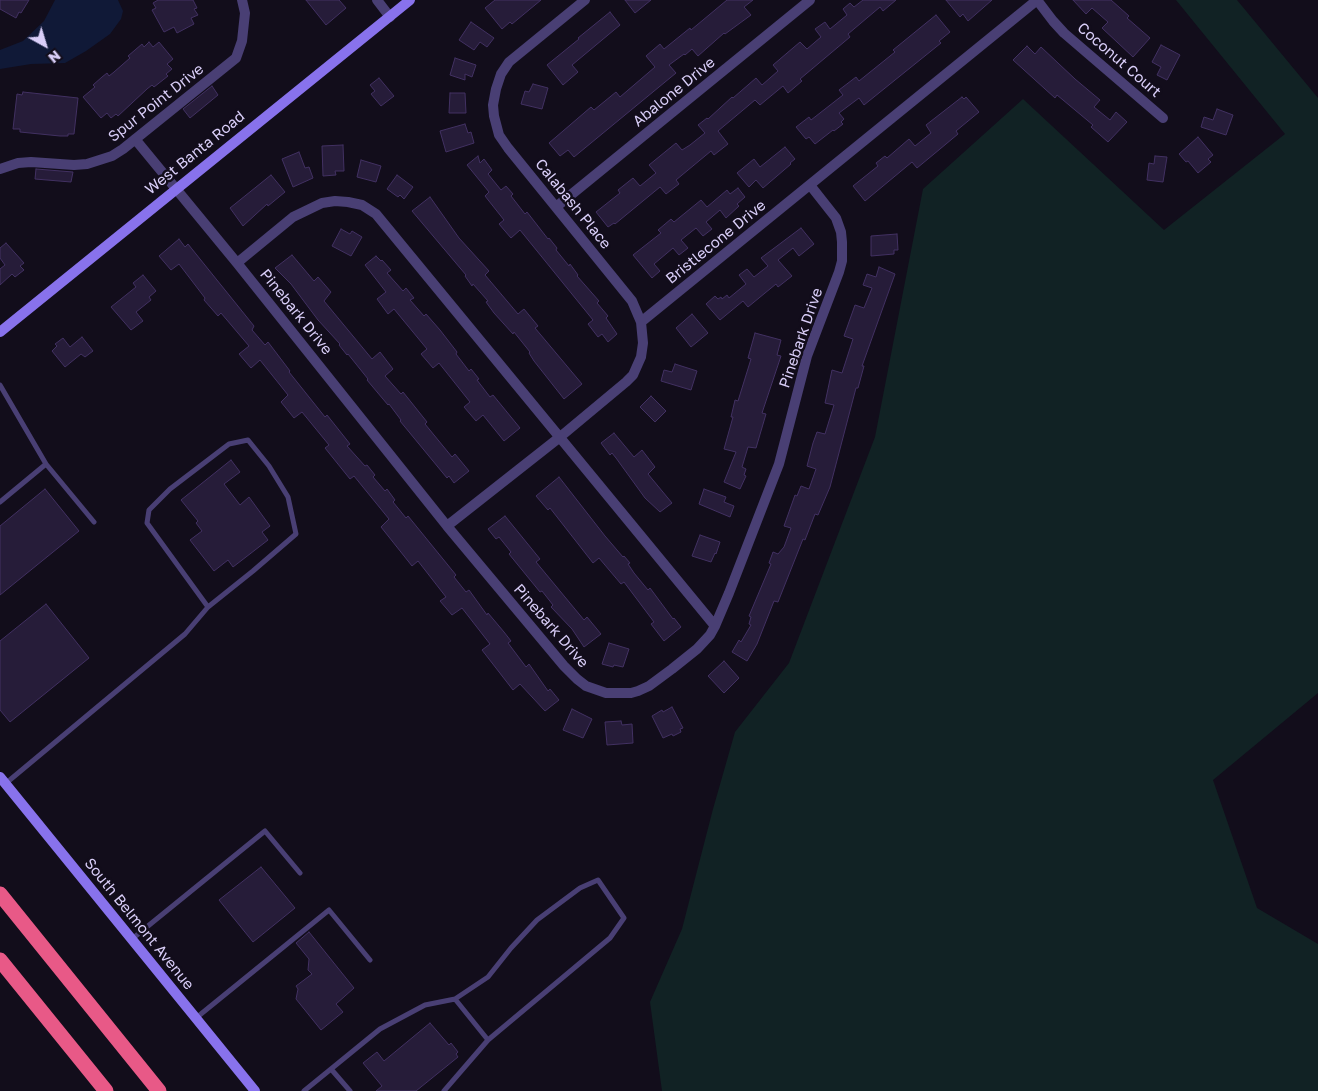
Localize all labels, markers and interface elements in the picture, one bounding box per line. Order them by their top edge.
street label: Coconut Court [1074,19,1164,101]
north arrow [20,20,70,70]
text: N [45,47,64,67]
street label: Abalone Drive [629,53,719,131]
street label: Spur Point Drive [105,60,207,146]
street label: West Banta Road [142,107,248,199]
street label: Calabash Place [531,155,615,253]
street label: Bristlecone Drive [662,196,770,288]
street label: Pinebark Drive [256,266,336,358]
street label: Pinebark Drive [775,286,827,390]
street label: Pinebark Drive [510,581,592,671]
street label: South Belmont Avenue [80,855,198,993]

